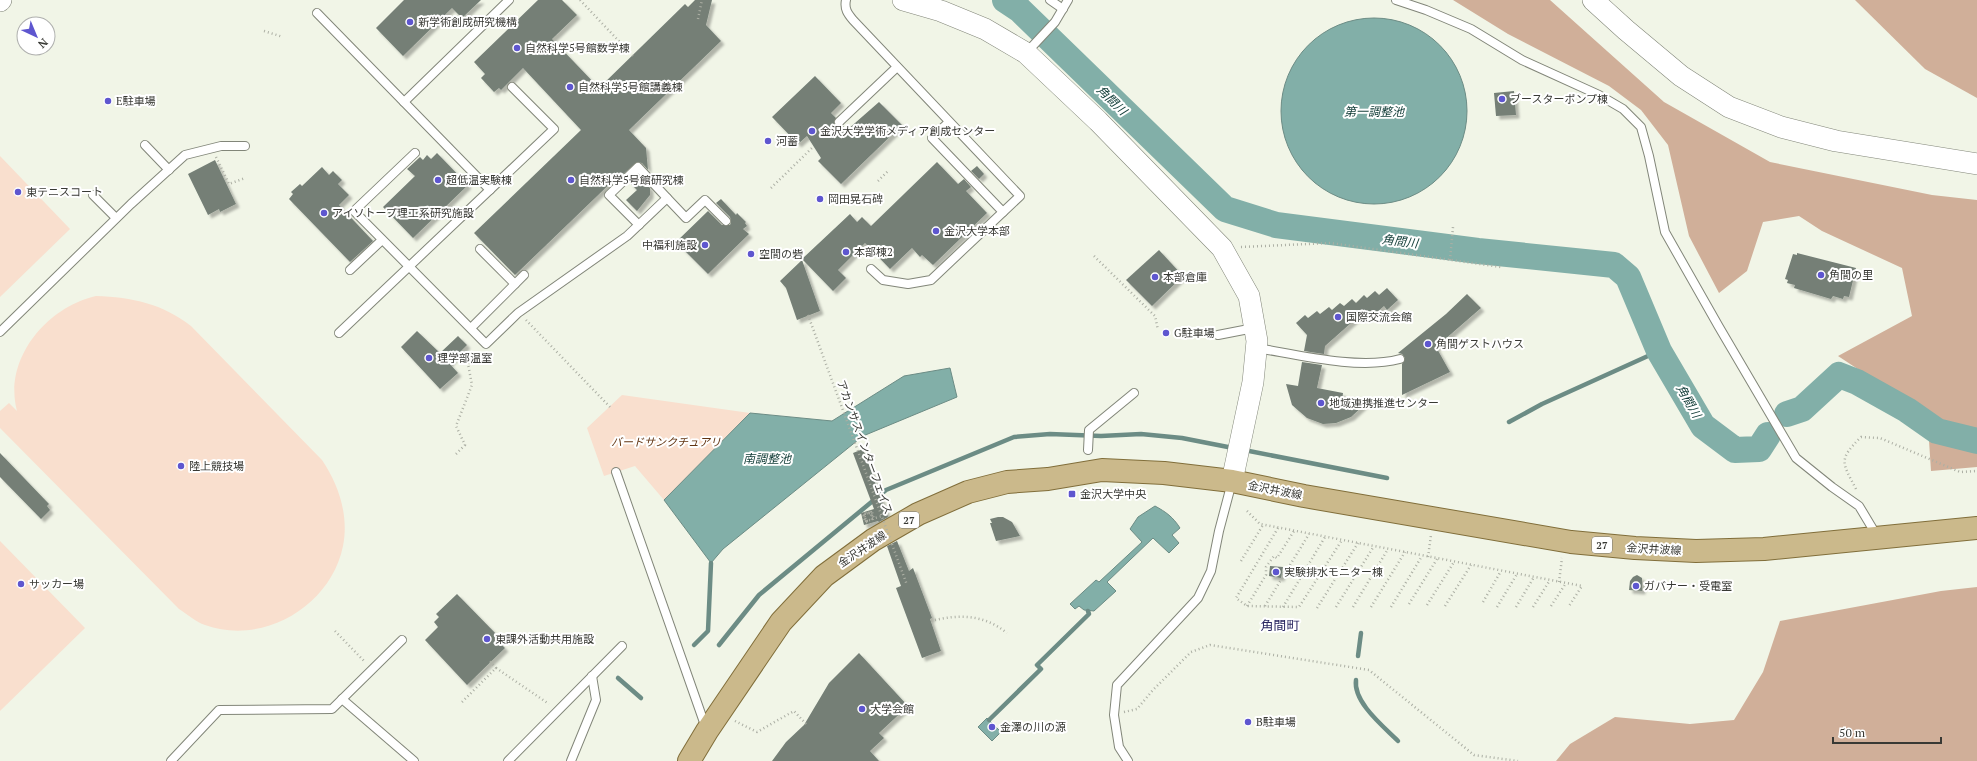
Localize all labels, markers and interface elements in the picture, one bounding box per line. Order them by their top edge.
place label: 新学術創成研究機構 [418,15,517,29]
north arrow [16,16,56,56]
marker: 新学術創成研究機構 [405,17,415,27]
text: N [35,35,51,52]
place label: 自然科学5号館数学棟 [525,41,630,55]
marker: 自然科学5号館数学棟 [512,43,522,53]
place label: 自然科学5号館講義棟 [578,80,683,94]
marker: 自然科学5号館講義棟 [565,82,575,92]
water label: 角間川 [1094,82,1132,119]
place label: ブースターポンプ棟 [1510,92,1608,106]
place label: E駐車場 [116,94,155,108]
marker: ブースターポンプ棟 [1497,94,1507,104]
marker: E駐車場 [103,96,113,106]
water label: 第一調整池 [1344,104,1405,119]
place label: 金沢大学学術メディア創成センター [820,124,995,138]
marker: 金沢大学学術メディア創成センター [807,126,817,136]
place label: 河蓄 [776,134,798,148]
marker: 河蓄 [763,136,773,146]
place label: 超低温実験棟 [446,173,512,187]
place label: 自然科学5号館研究棟 [579,173,684,187]
marker: 超低温実験棟 [433,175,443,185]
marker: 自然科学5号館研究棟 [566,175,576,185]
place label: 東テニスコート [26,185,103,199]
marker: 東テニスコート [13,187,23,197]
place label: 岡田晃石碑 [828,192,883,206]
marker: 岡田晃石碑 [815,194,825,204]
place label: アイソトープ理工系研究施設 [332,206,474,220]
marker: アイソトープ理工系研究施設 [319,208,329,218]
place label: 金沢大学本部 [944,224,1010,238]
marker: 金沢大学本部 [931,226,941,236]
water label: 角間川 [1381,231,1421,251]
place label: 中福利施設 [642,238,697,252]
marker: 中福利施設 [700,240,710,250]
place label: 本部棟2 [854,245,893,259]
place label: 空間の砦 [759,247,803,261]
marker: 本部棟2 [841,247,851,257]
marker: 空間の砦 [746,249,756,259]
place label: 角間の里 [1829,268,1873,282]
place label: 本部倉庫 [1163,270,1207,284]
marker: 角間の里 [1816,270,1826,280]
marker: 本部倉庫 [1150,272,1160,282]
place label: 国際交流会館 [1346,310,1412,324]
marker: 国際交流会館 [1333,312,1343,322]
place label: G駐車場 [1174,326,1215,340]
marker: G駐車場 [1161,328,1171,338]
place label: 角間ゲストハウス [1436,337,1524,351]
marker: 角間ゲストハウス [1423,339,1433,349]
place label: 理学部温室 [437,351,492,365]
marker: 理学部温室 [424,353,434,363]
street label: アカンサスインターフェイス [834,378,896,516]
water label: 角間川 [1674,382,1705,422]
place label: 地域連携推進センター [1329,396,1439,410]
marker: 地域連携推進センター [1316,398,1326,408]
park label: バードサンクチュアリ [611,435,721,449]
water label: 南調整池 [743,451,792,466]
place label: 陸上競技場 [189,459,244,473]
marker: 陸上競技場 [176,461,186,471]
street label: 金沢井波線 [1247,478,1303,502]
place label: 金沢大学中央 [1080,487,1147,501]
marker: 金沢大学中央 [1067,489,1077,499]
road number: 27 [899,512,919,528]
street label: 金沢井波線 [835,528,889,570]
road number: 27 [1592,537,1612,553]
street label: 金沢井波線 [1626,541,1682,557]
place label: 実験排水モニター棟 [1284,565,1383,579]
marker: 実験排水モニター棟 [1271,567,1281,577]
place label: サッカー場 [29,577,84,591]
marker: サッカー場 [16,579,26,589]
place label: ガバナー・受電室 [1644,579,1732,593]
marker: ガバナー・受電室 [1631,581,1641,591]
district label: 角間町 [1260,616,1300,634]
place label: 東課外活動共用施設 [495,632,594,646]
marker: 東課外活動共用施設 [482,634,492,644]
place label: 大学会館 [870,702,914,716]
marker: 大学会館 [857,704,867,714]
place label: B駐車場 [1256,715,1296,729]
marker: B駐車場 [1243,717,1253,727]
scale bar [1833,719,1941,745]
place label: 金澤の川の源 [1000,720,1066,734]
marker: 金澤の川の源 [987,722,997,732]
text: 50 m [1839,725,1866,740]

